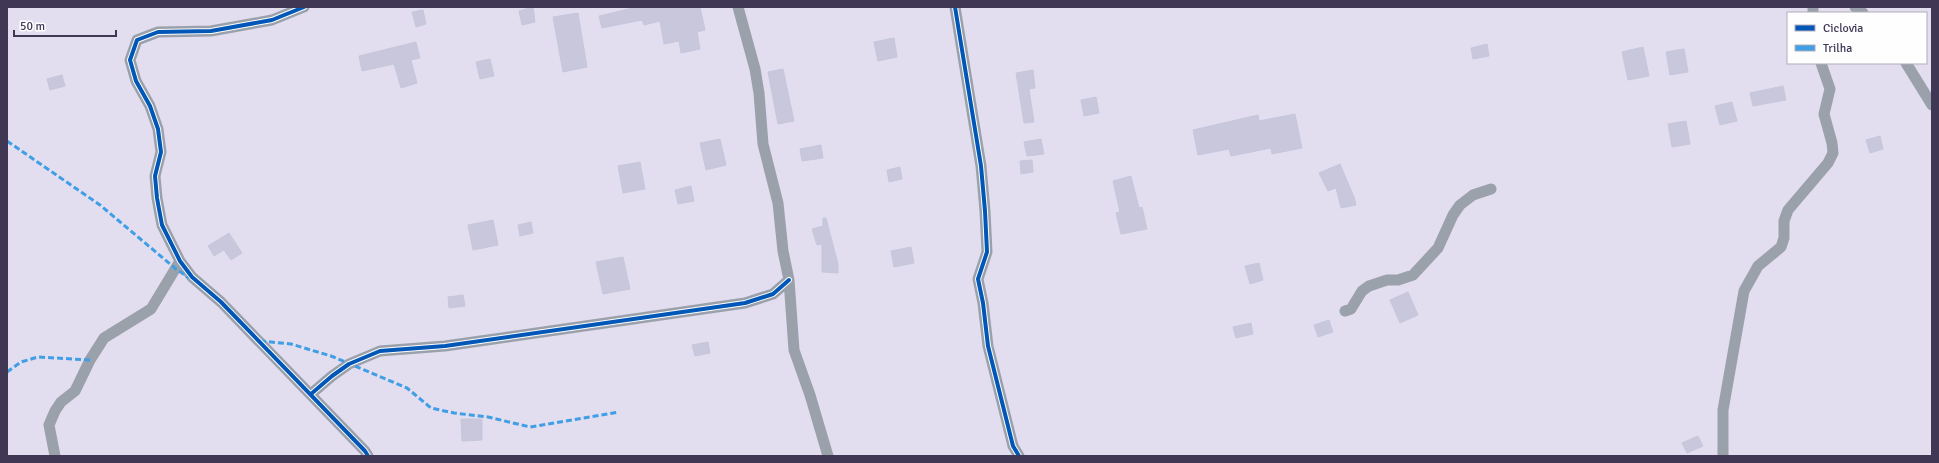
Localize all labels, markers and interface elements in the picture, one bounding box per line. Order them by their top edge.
scale bar [14,12,116,38]
legend [1787,12,1927,64]
text: 50 m [20,19,45,34]
text: Ciclovia [1823,21,1863,36]
text: Trilha [1823,41,1852,56]

